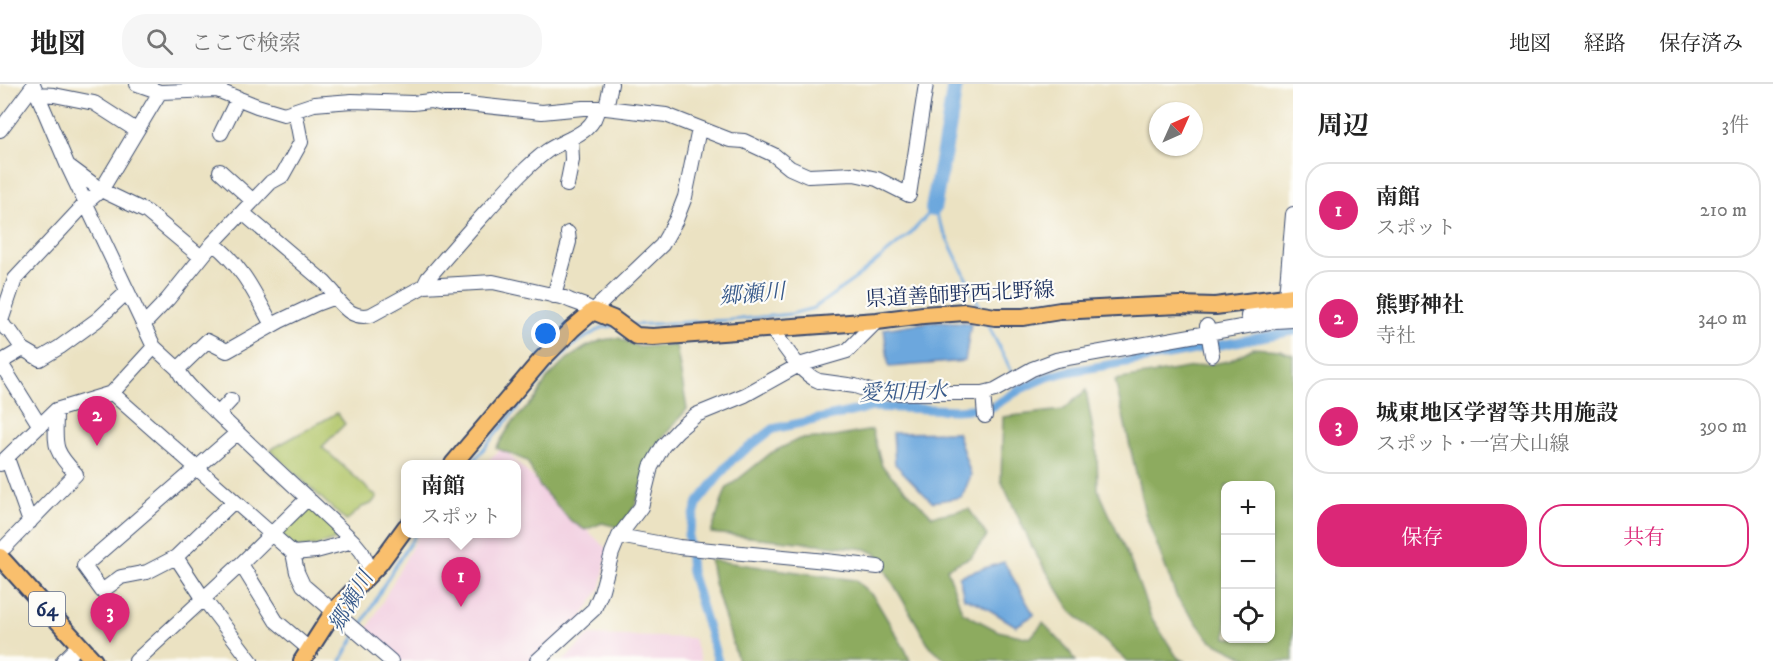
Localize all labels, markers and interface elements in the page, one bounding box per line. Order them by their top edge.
search box [122,14,542,68]
icon: search [143,25,176,58]
text: 地図 [30,27,86,62]
text: ここで検索 [191,30,301,57]
text: 地図 [1509,31,1551,57]
text: 経路 [1584,31,1626,57]
text: 保存済み [1659,31,1743,57]
north arrow [1149,102,1203,156]
text: 周辺 [1317,110,1369,143]
text: 3件 [1722,113,1749,138]
text: 南館 [1376,184,1420,211]
text: 1 [1335,198,1342,223]
text: 210 m [1700,198,1747,223]
text: スポット [1376,216,1456,241]
street label: 県道善師野西北野線 [865,277,1055,313]
water label: 郷瀬川 [718,278,788,311]
text: 熊野神社 [1376,292,1464,319]
text: 2 [1334,306,1343,331]
text: 340 m [1698,306,1747,331]
your location [531,319,560,348]
text: 寺社 [1376,324,1416,349]
water label: 愛知用水 [859,377,949,408]
pin: 2 [78,396,116,446]
text: 城東地区学習等共用施設 [1376,400,1618,427]
text: 3 [1335,414,1342,439]
text: 390 m [1699,414,1747,439]
text: スポット · 一宮犬山線 [1376,432,1569,457]
popup [401,460,521,538]
text: 南館 [421,473,465,500]
map controls [1221,481,1275,643]
button: + [1221,481,1275,535]
button: 保存 [1317,504,1527,567]
button: 共有 [1539,504,1749,567]
text: スポット [421,505,501,530]
button: − [1221,535,1275,589]
pin: 1 [442,558,480,607]
water label: 郷瀬川 [323,565,380,637]
button: locate [1221,589,1275,643]
road number: 64 [29,592,65,626]
pin: 3 [90,594,130,643]

